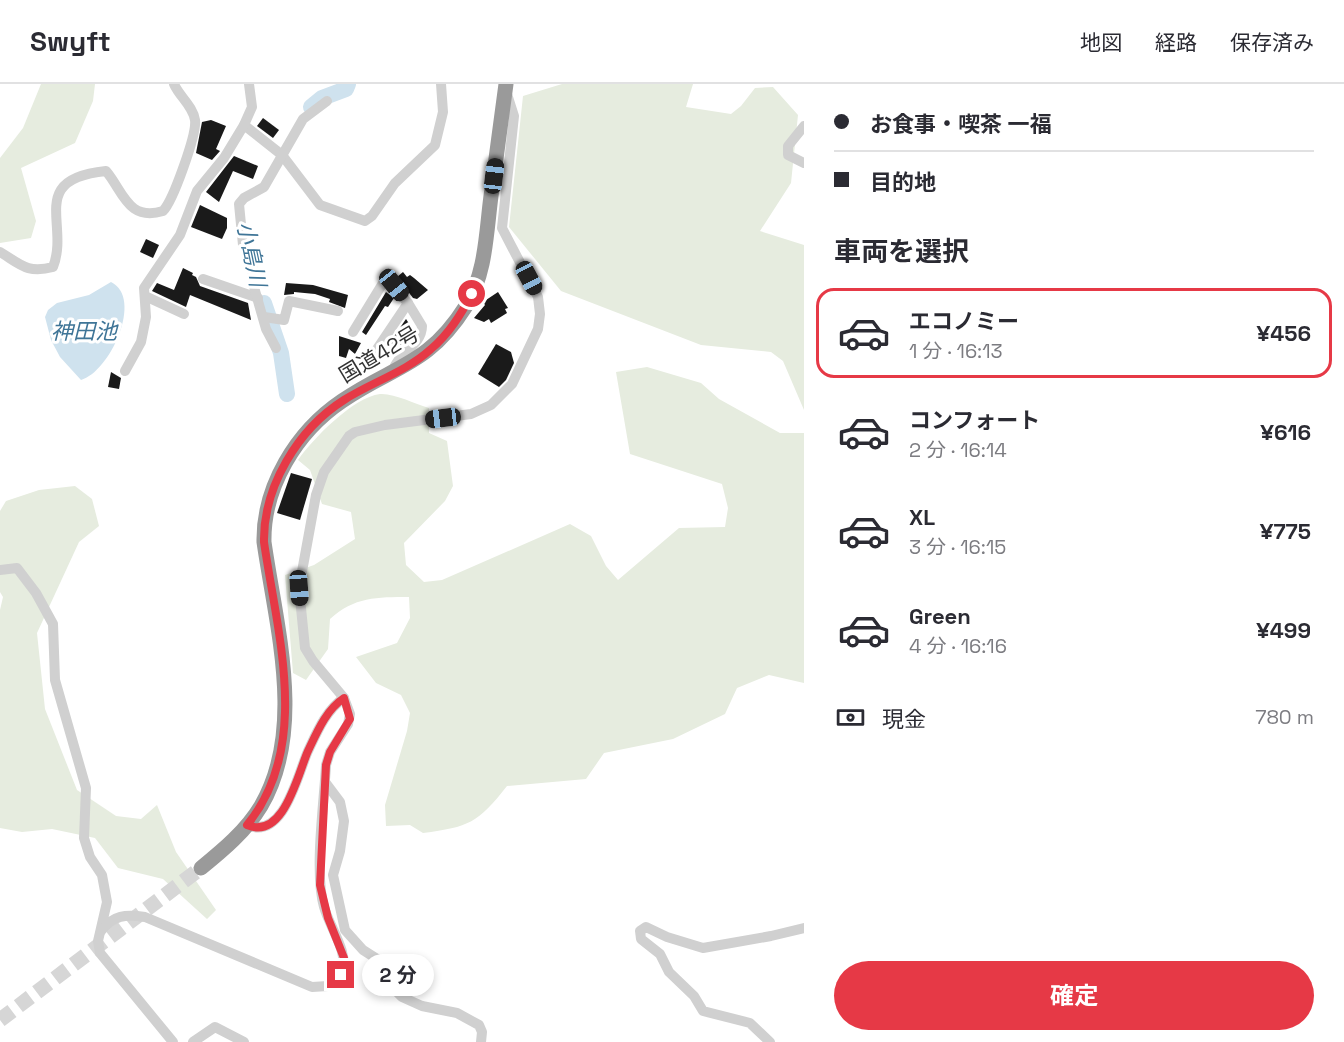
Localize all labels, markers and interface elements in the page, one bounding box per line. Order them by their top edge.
text: Swyft [30,23,111,59]
text: 地図 [1080,29,1122,56]
text: 経路 [1155,29,1197,56]
text: 保存済み [1230,29,1314,56]
text: お食事・喫茶 一福 [870,110,1052,138]
car [483,157,505,195]
text: 目的地 [870,168,936,196]
water label: 小島川 [231,219,273,291]
text: 車両を選択 [834,234,969,269]
car [513,258,545,298]
car [376,265,412,305]
route start [458,280,485,307]
icon: car [837,306,891,360]
text: エコノミー [909,307,1019,335]
water label: 神田池 [51,317,119,345]
text: ¥456 [1257,319,1311,347]
street label: 国道42号 [334,320,424,388]
text: 1 分 · 16:13 [909,338,1003,364]
icon: car [837,405,891,459]
text: コンフォート [909,406,1040,434]
car [424,407,462,429]
text: ¥616 [1260,418,1311,446]
text: 2 分 · 16:14 [909,437,1007,463]
text: XL [909,503,935,531]
icon: car [837,504,891,558]
text: ¥775 [1260,517,1311,545]
text: 3 分 · 16:15 [909,534,1006,560]
car [289,569,309,607]
text: Green [909,602,971,630]
icon: car [837,603,891,657]
text: ¥499 [1256,616,1311,644]
text: 4 分 · 16:16 [909,633,1007,659]
icon: cash [834,701,867,734]
text: 780 m [1255,704,1314,730]
text: 現金 [882,705,926,733]
callout: 2 分 [362,954,434,996]
route end [327,961,354,988]
button: 確定 [834,961,1314,1030]
text: 2 分 [380,962,416,988]

